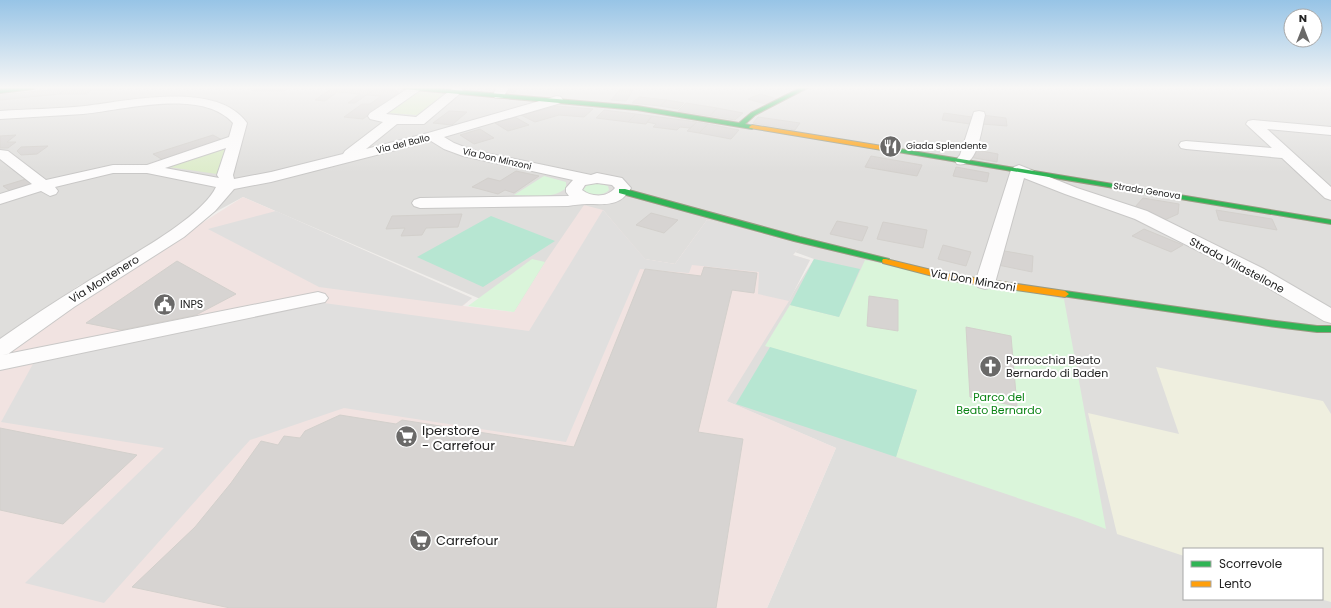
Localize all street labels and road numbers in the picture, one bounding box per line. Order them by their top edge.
street label: Via del Ballo [375,131,431,156]
street label: Via Don Minzoni [461,145,533,173]
street label: Strada Genova [1113,180,1181,202]
street label: Strada Villastellone [1187,233,1288,297]
street label: Via Montenero [66,251,142,307]
street label: Via Don Minzoni [929,265,1017,295]

